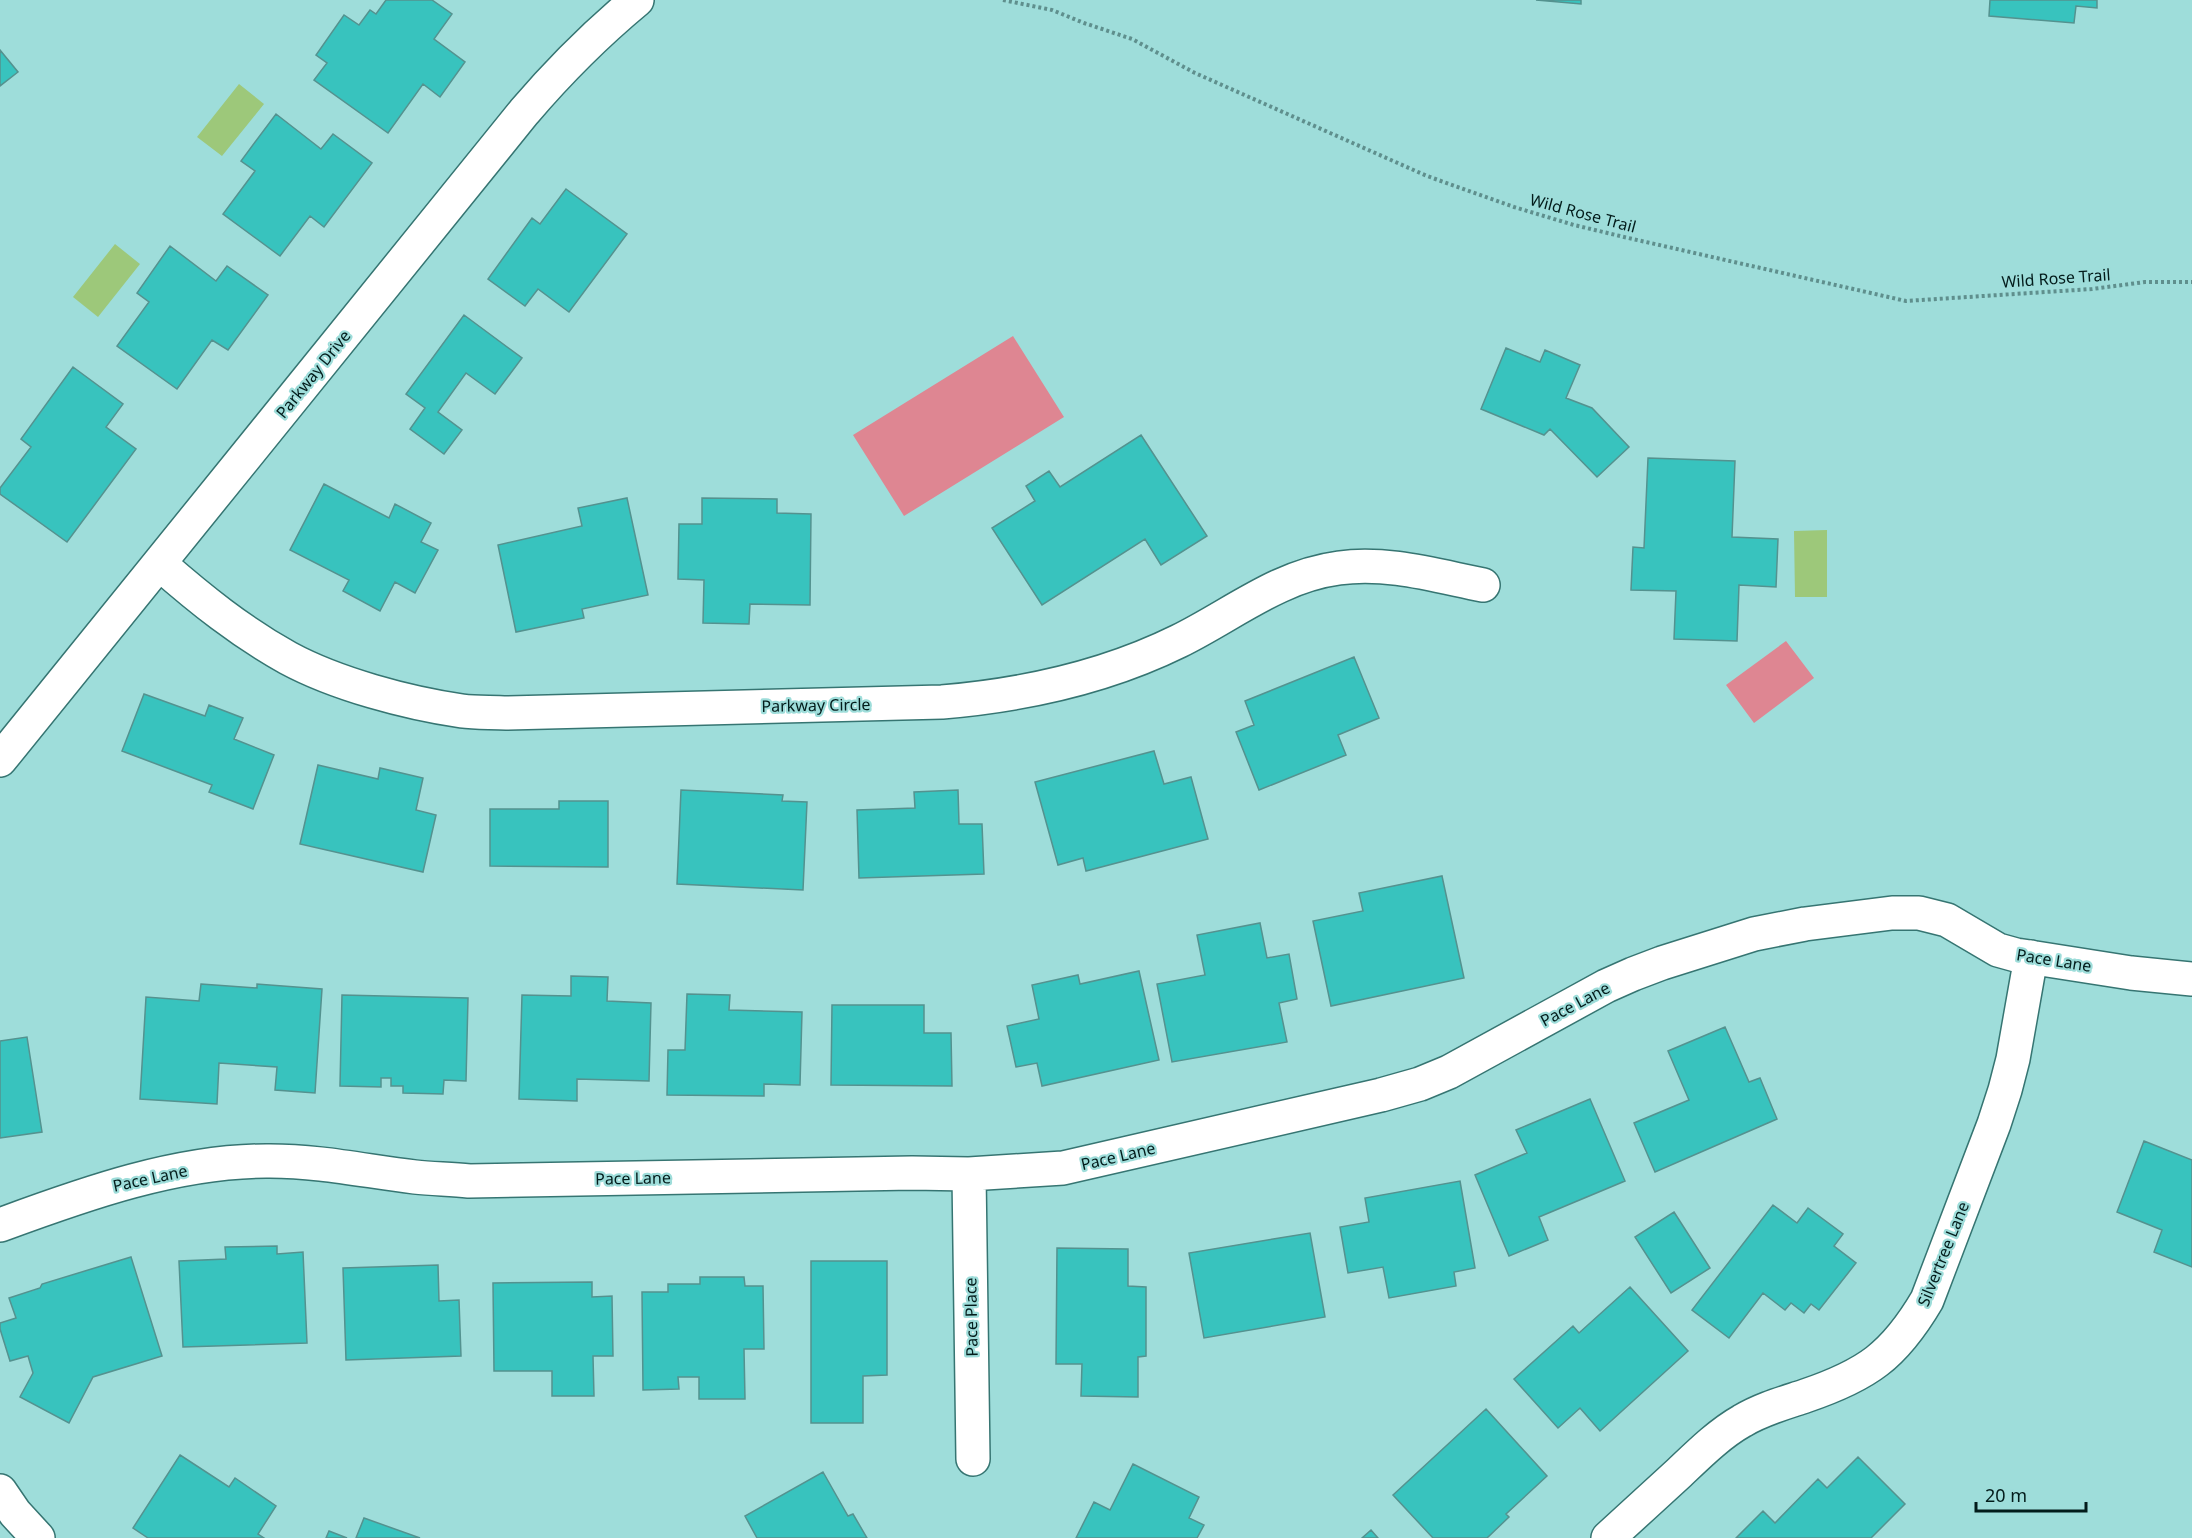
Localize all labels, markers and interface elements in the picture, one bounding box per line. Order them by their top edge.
street label: Wild Rose Trail [1527,188,1639,238]
street label: Wild Rose Trail [2001,263,2111,293]
street label: Parkway Drive [271,325,355,423]
street label: Parkway Circle [761,693,871,717]
street label: Pace Lane [2015,943,2093,977]
street label: Pace Lane [1536,976,1614,1032]
street label: Pace Lane [1079,1137,1157,1175]
street label: Pace Lane [111,1159,189,1197]
street label: Pace Lane [595,1166,671,1190]
street label: Silvertree Lane [1912,1198,1974,1310]
street label: Pace Place [959,1277,983,1357]
scale bar [1976,1475,2086,1513]
text: 20 m [1985,1483,2027,1507]

